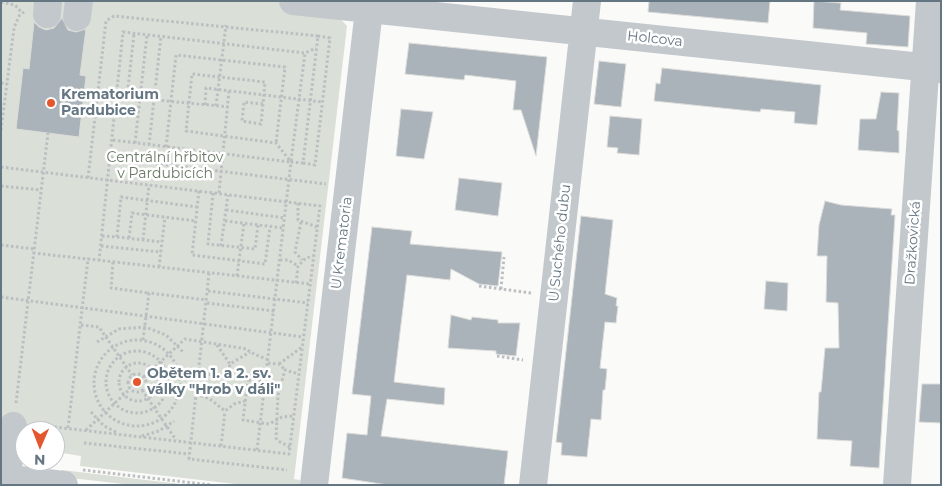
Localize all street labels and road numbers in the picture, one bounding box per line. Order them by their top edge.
street label: Holcova [626,28,684,50]
street label: U Suchého dubu [545,183,575,303]
street label: U Krematoria [328,196,356,290]
street label: Dražkovická [902,200,924,286]

